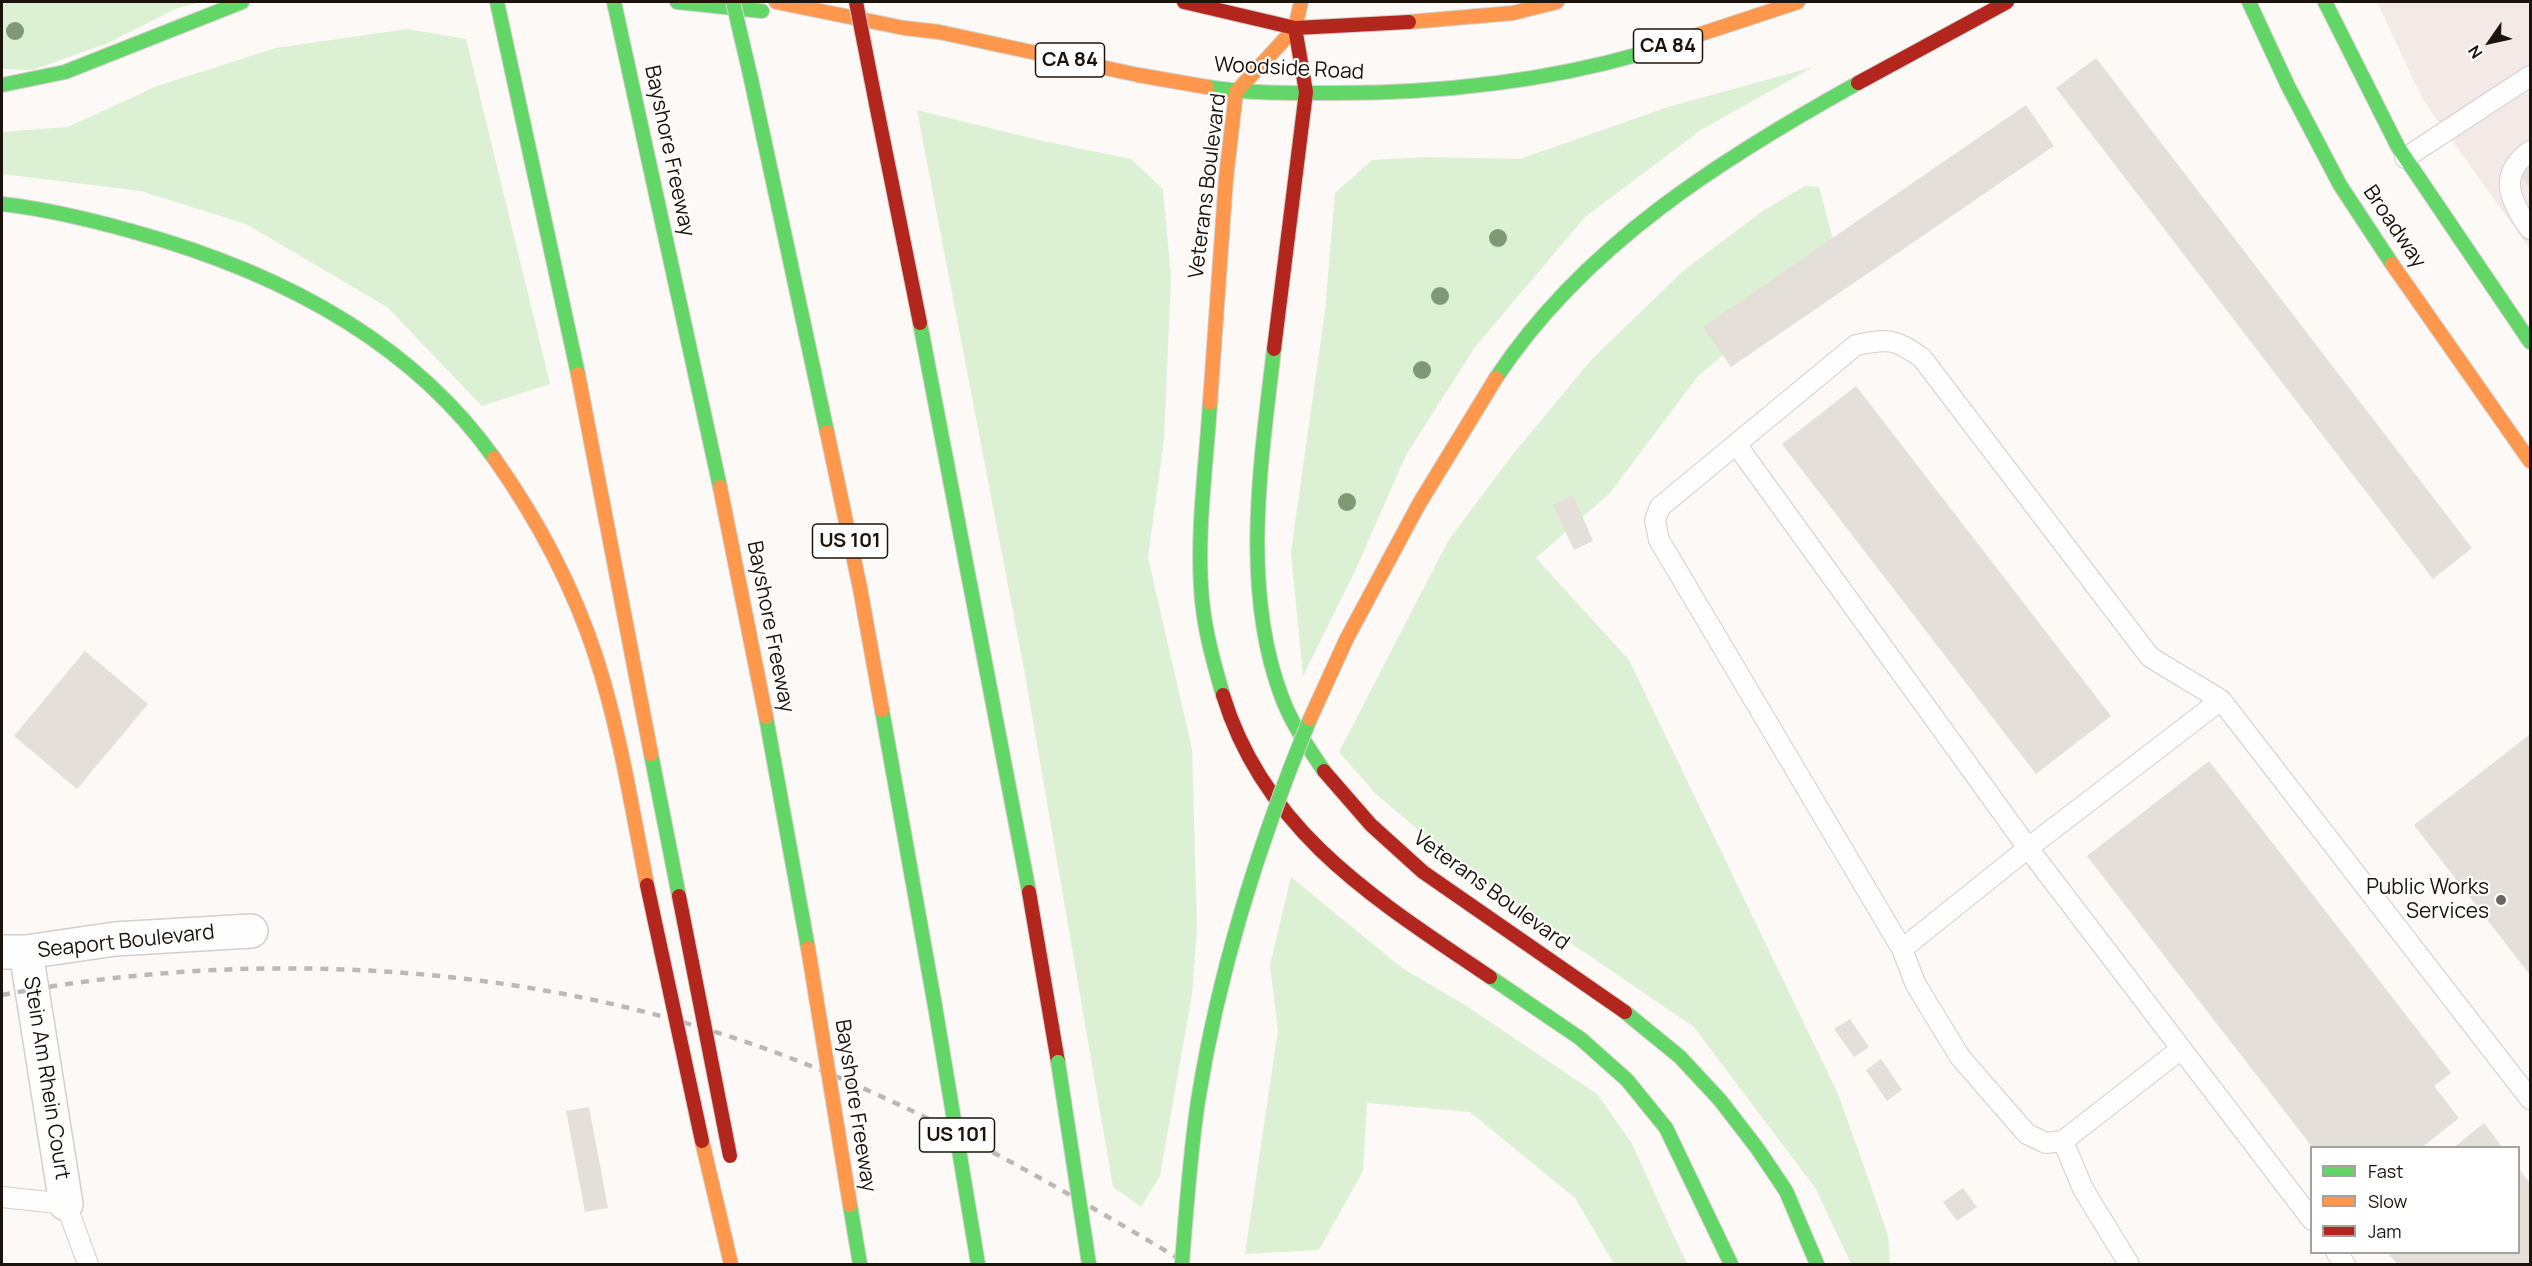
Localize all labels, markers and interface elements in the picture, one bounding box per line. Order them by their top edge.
north arrow [2460,12,2520,72]
road number: CA 84 [1634,29,1702,63]
text: N [2463,41,2487,63]
road number: CA 84 [1036,43,1104,77]
street label: Woodside Road [1213,52,1365,86]
street label: Bayshore Freeway [639,63,699,239]
street label: Veterans Boulevard [1184,92,1232,280]
street label: Broadway [2357,181,2431,273]
road number: US 101 [812,524,888,558]
street label: Bayshore Freeway [741,539,799,715]
street label: Veterans Boulevard [1408,826,1574,956]
place label: Public Works Services [2366,875,2489,925]
marker: Public Works Services [2494,893,2508,907]
street label: Seaport Boulevard [36,920,216,964]
street label: Stein Am Rhein Court [17,975,75,1181]
street label: Bayshore Freeway [829,1018,881,1194]
road number: US 101 [920,1118,994,1152]
legend [2310,1146,2520,1254]
text: Fast [2368,1159,2403,1183]
text: Slow [2368,1189,2407,1213]
text: Jam [2368,1219,2402,1243]

